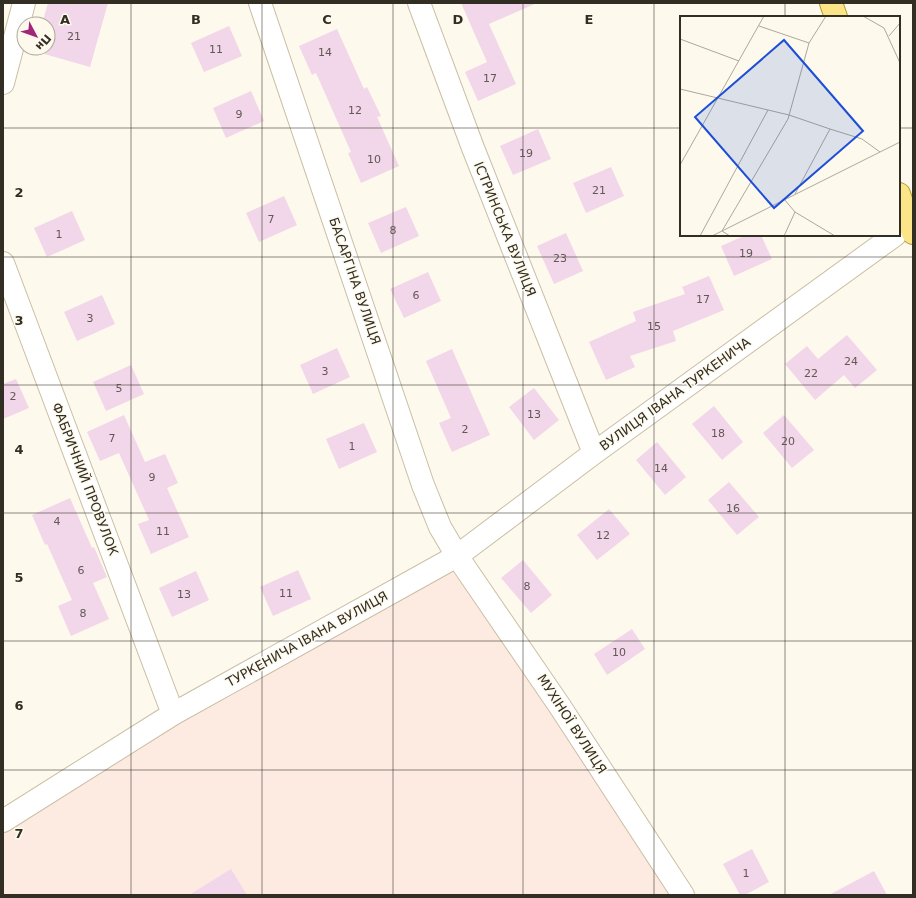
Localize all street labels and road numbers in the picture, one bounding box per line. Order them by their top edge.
street label: ІСТРИНСЬКА ВУЛИЦЯ [471,159,539,299]
street label: БАСАРГІНА ВУЛИЦЯ [326,215,384,347]
street label: ВУЛИЦЯ ІВАНА ТУРКЕНИЧА [597,334,753,454]
street label: ФАБРИЧНИЙ ПРОВУЛОК [49,400,121,558]
street label: ТУРКЕНИЧА ІВАНА ВУЛИЦЯ [223,588,390,690]
street label: МУХІНОЇ ВУЛИЦЯ [534,672,610,776]

